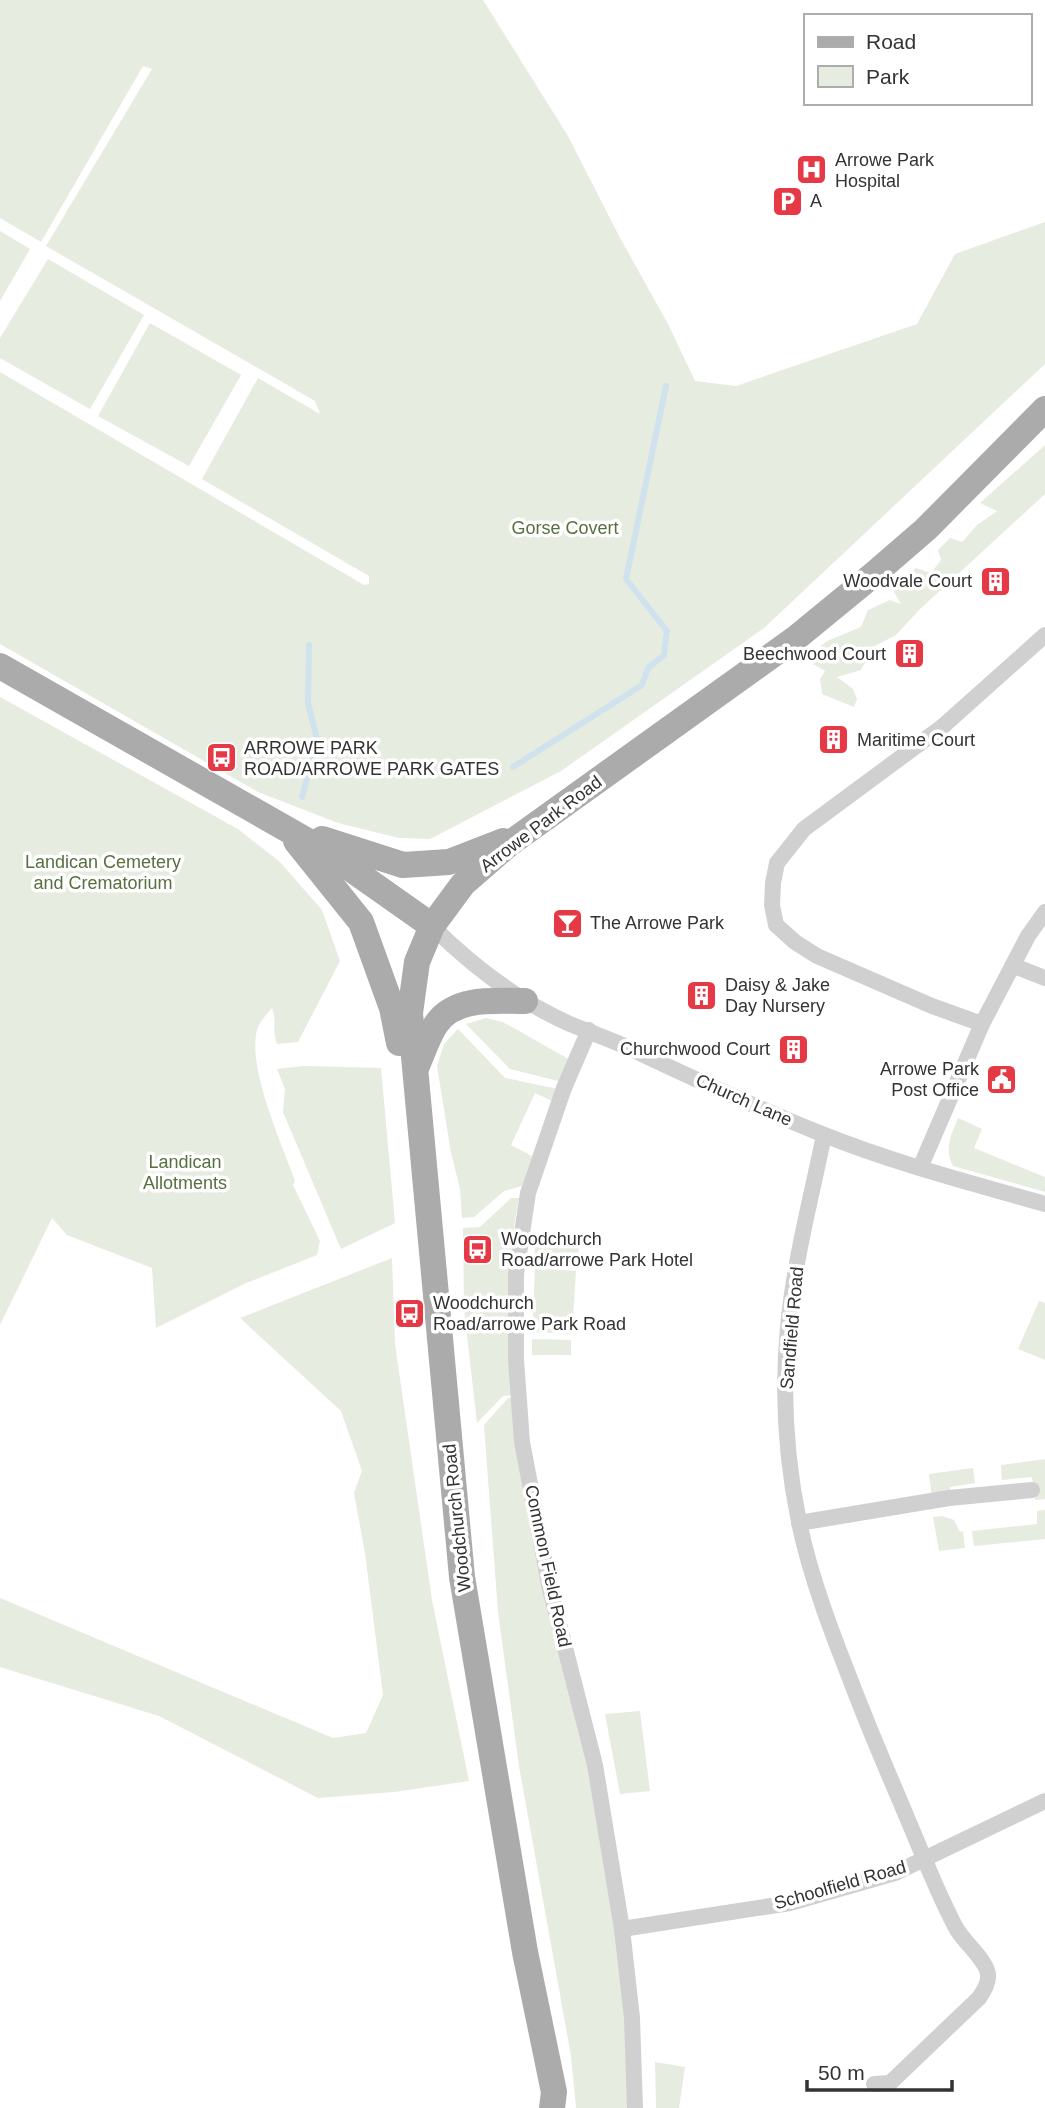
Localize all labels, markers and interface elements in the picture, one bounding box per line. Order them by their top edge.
legend [804,14,1031,105]
text: Road [866,30,916,53]
text: Park [866,65,910,88]
place label: Arrowe Park Hospital [835,150,935,191]
hospital icon: Arrowe Park Hospital [795,153,829,187]
parking icon: A [770,184,804,218]
place label: A [810,191,822,211]
park label: Gorse Covert [511,518,619,538]
building icon: Woodvale Court [978,564,1012,598]
place label: Woodvale Court [843,571,972,591]
building icon: Beechwood Court [892,637,926,671]
place label: Beechwood Court [743,644,886,664]
building icon: Maritime Court [817,723,851,757]
place label: Maritime Court [857,730,975,750]
place label: ARROWE PARK ROAD/ARROWE PARK GATES [244,738,499,779]
bus stop icon: ARROWE PARK ROAD/ARROWE PARK GATES [204,741,238,775]
street label: Arrowe Park Road [476,772,606,876]
park label: Landican Cemetery and Crematorium [25,852,181,893]
bar icon: The Arrowe Park [550,906,584,940]
place label: The Arrowe Park [590,913,725,933]
place label: Daisy & Jake Day Nursery [725,975,830,1016]
building icon: Daisy & Jake Day Nursery [685,978,719,1012]
building icon: Churchwood Court [776,1032,810,1066]
place label: Churchwood Court [620,1039,770,1059]
place label: Arrowe Park Post Office [880,1059,980,1100]
public building icon: Arrowe Park Post Office [985,1062,1019,1096]
street label: Church Lane [693,1070,795,1130]
park label: Landican Allotments [143,1152,227,1193]
place label: Woodchurch Road/arrowe Park Hotel [501,1229,693,1270]
bus stop icon: Woodchurch Road/arrowe Park Hotel [461,1232,495,1266]
street label: Sandfield Road [777,1266,807,1390]
place label: Woodchurch Road/arrowe Park Road [433,1293,626,1334]
bus stop icon: Woodchurch Road/arrowe Park Road [393,1296,427,1330]
street label: Woodchurch Road [439,1443,475,1593]
street label: Common Field Road [521,1483,575,1649]
street label: Schoolfield Road [772,1857,908,1913]
scale bar [807,2048,952,2092]
text: 50 m [818,2061,865,2084]

